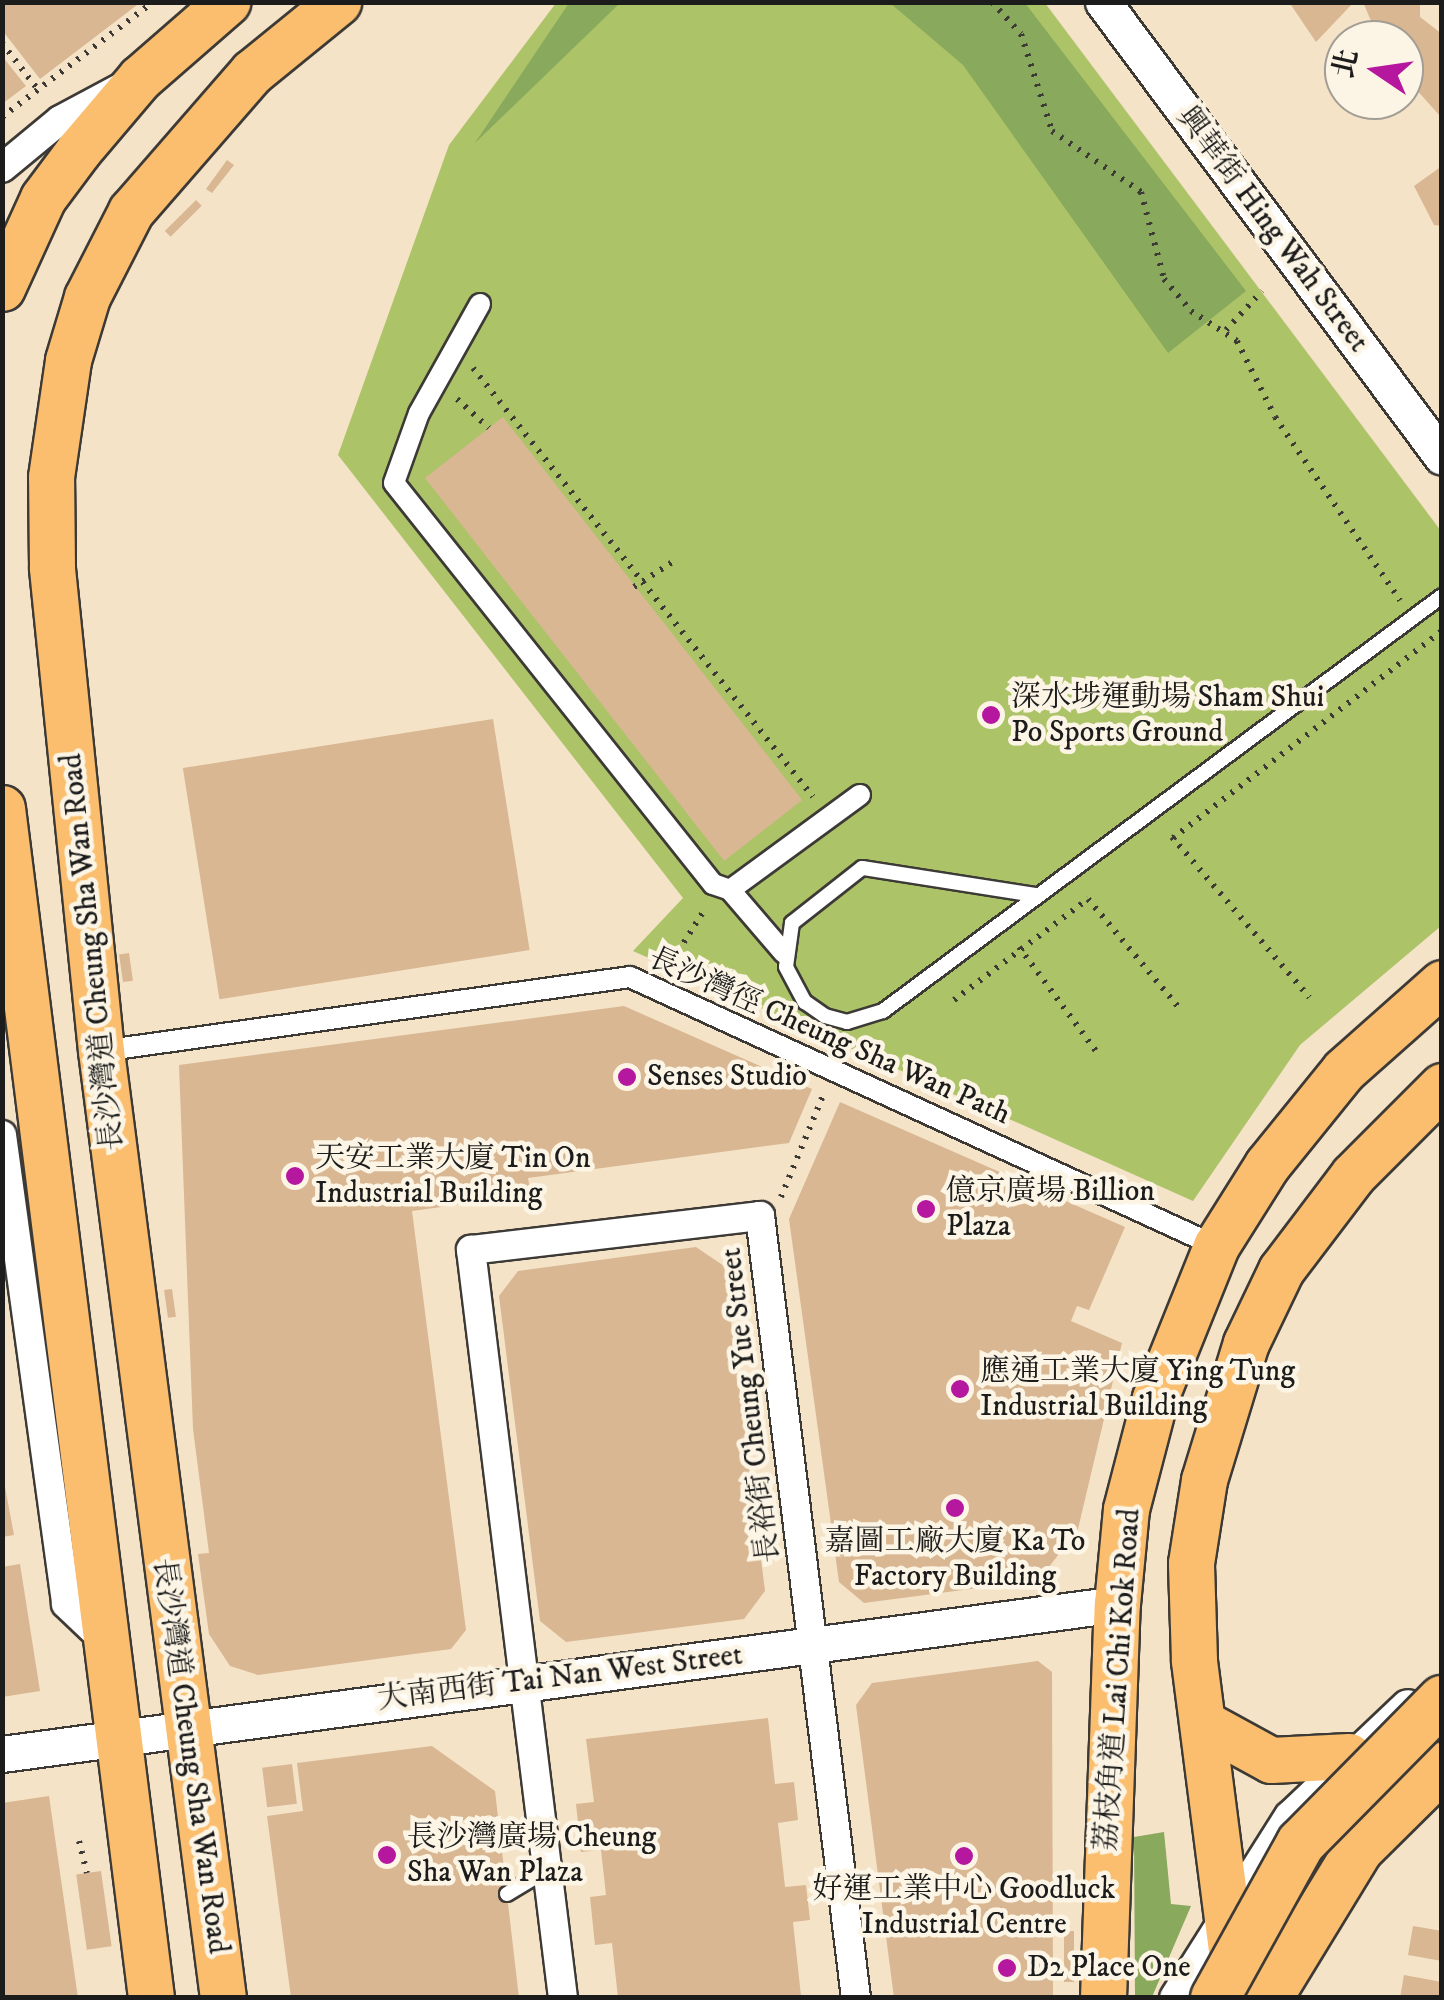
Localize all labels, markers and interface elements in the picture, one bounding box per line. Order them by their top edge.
north arrow [1324,20,1424,120]
text: 北 [1326,46,1366,81]
street label: 興華街 Hing Wah Street [1168,100,1376,360]
place label: 深水埗運動場 Sham Shui Po Sports Ground [1011,680,1324,750]
marker: 深水埗運動場 Sham Shui Po Sports Ground [980,704,1002,726]
street label: 長沙灣道 Cheung Sha Wan Road [54,752,132,1152]
street label: 長沙灣徑 Cheung Sha Wan Path [642,941,1016,1133]
place label: Senses Studio [647,1059,807,1095]
marker: Senses Studio [616,1066,638,1088]
place label: 天安工業大廈 Tin On Industrial Building [315,1141,591,1212]
marker: 天安工業大廈 Tin On Industrial Building [284,1165,306,1187]
place label: 億京廣場 Billion Plaza [946,1174,1155,1244]
marker: 億京廣場 Billion Plaza [915,1198,937,1220]
street label: 長裕街 Cheung Yue Street [714,1246,788,1564]
place label: 應通工業大廈 Ying Tung Industrial Building [980,1354,1295,1424]
marker: 應通工業大廈 Ying Tung Industrial Building [949,1378,971,1400]
marker: 嘉圖工廠大廈 Ka To Factory Building [944,1497,966,1519]
street label: 荔枝角道 Lai Chi Kok Road [1089,1507,1149,1853]
place label: 嘉圖工廠大廈 Ka To Factory Building [825,1524,1085,1594]
street label: 長沙灣道 Cheung Sha Wan Road [144,1556,236,1956]
street label: 大南西街 Tai Nan West Street [375,1638,745,1718]
place label: 長沙灣廣場 Cheung Sha Wan Plaza [407,1820,656,1890]
marker: 長沙灣廣場 Cheung Sha Wan Plaza [376,1844,398,1866]
marker: 好運工業中心 Goodluck Industrial Centre [953,1845,975,1867]
place label: 好運工業中心 Goodluck Industrial Centre [813,1872,1115,1942]
place label: D2 Place One [1027,1950,1191,1986]
marker: D2 Place One [996,1957,1018,1979]

